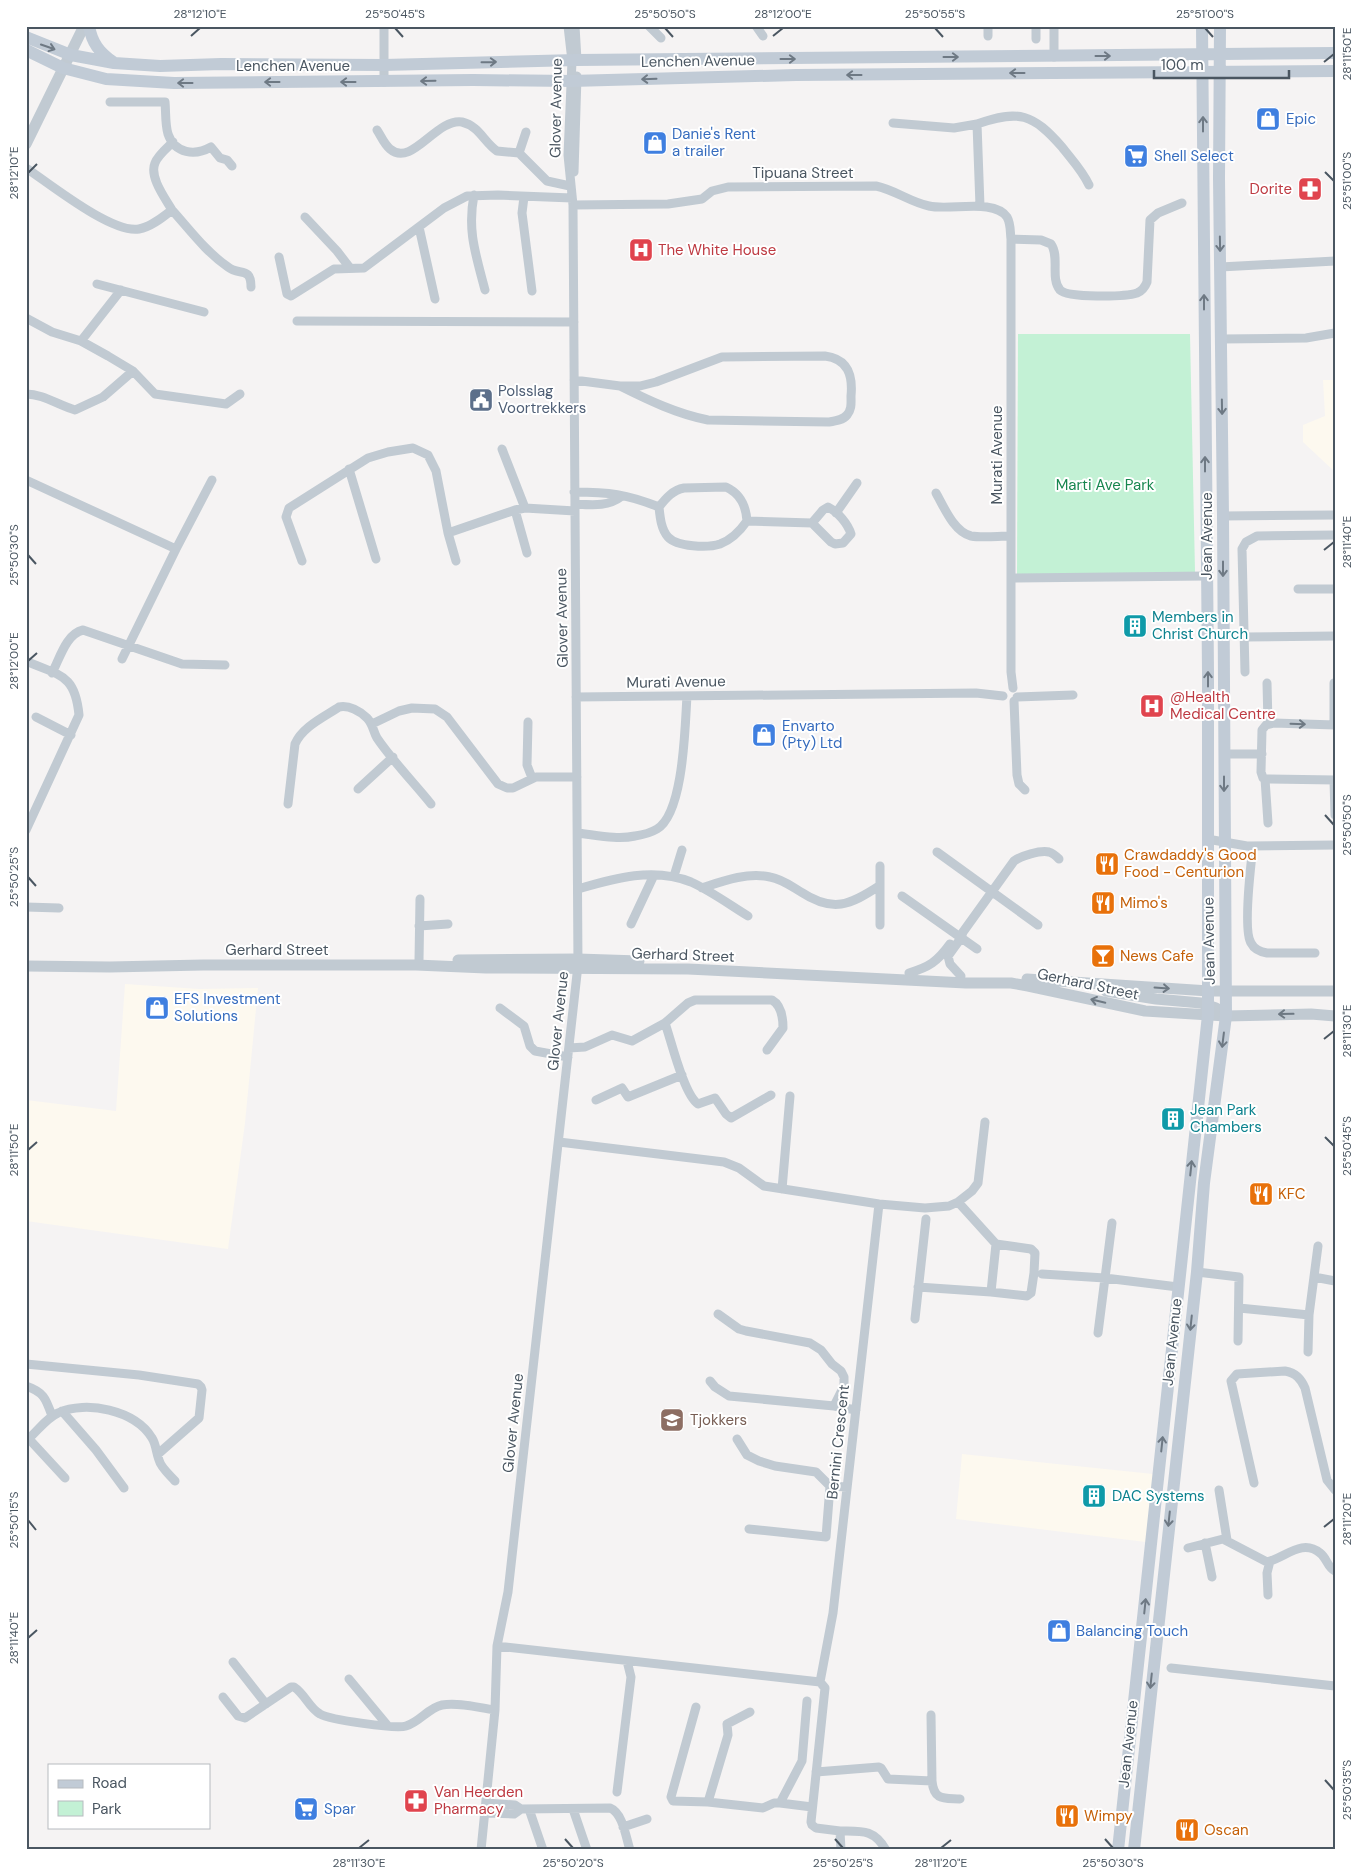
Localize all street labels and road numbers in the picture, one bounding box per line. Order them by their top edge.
street label: Lenchen Avenue [641,50,755,72]
street label: Lenchen Avenue [236,56,350,76]
street label: Glover Avenue [545,58,567,158]
street label: Tipuana Street [752,163,854,183]
street label: Murati Avenue [987,405,1007,505]
street label: Jean Avenue [1197,492,1217,580]
street label: Glover Avenue [551,568,573,668]
street label: Murati Avenue [626,671,726,693]
street label: Jean Avenue [1198,897,1220,985]
street label: Gerhard Street [225,940,329,960]
street label: Gerhard Street [631,943,735,967]
street label: Gerhard Street [1035,963,1141,1005]
street label: Glover Avenue [543,970,573,1072]
street label: Jean Avenue [1157,1297,1187,1387]
street label: Glover Avenue [498,1372,528,1474]
street label: Bernini Crescent [822,1384,854,1500]
street label: Jean Avenue [1113,1699,1143,1789]

